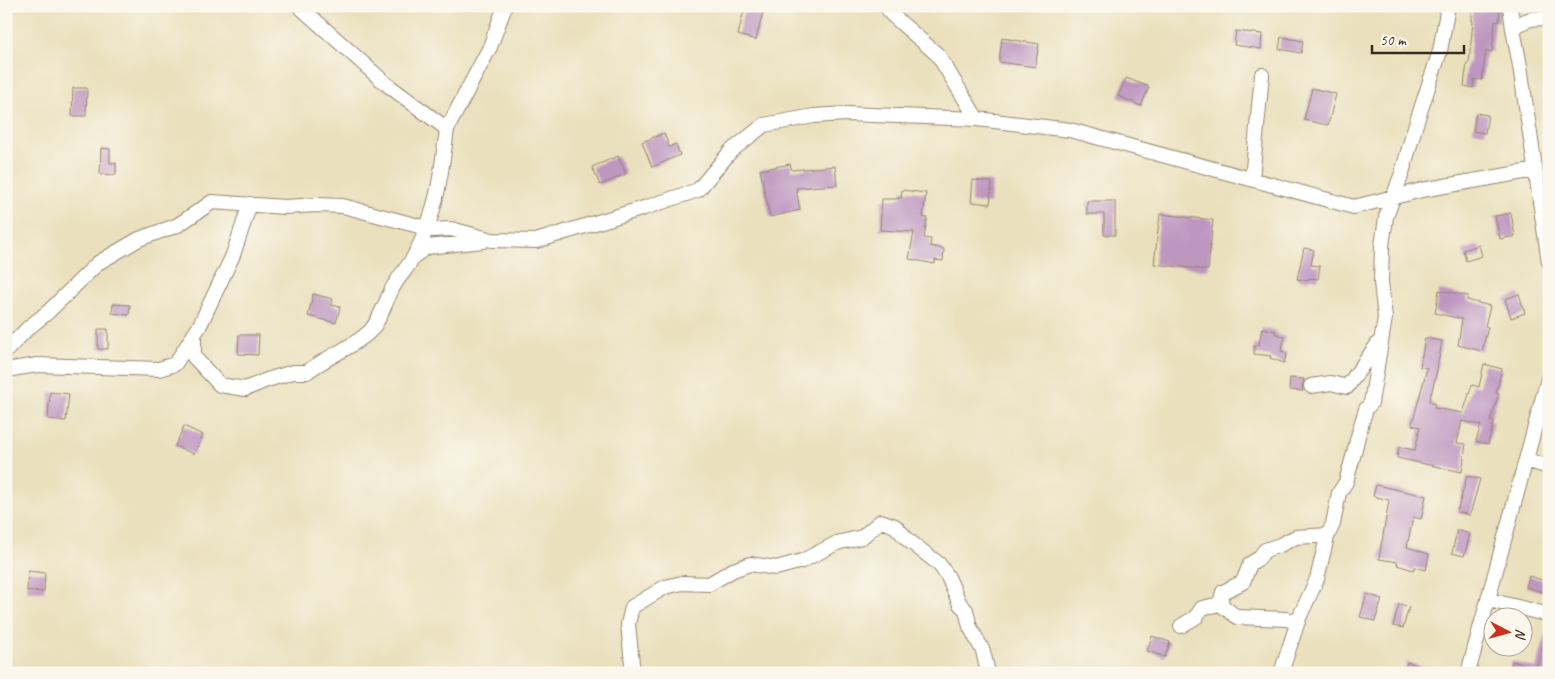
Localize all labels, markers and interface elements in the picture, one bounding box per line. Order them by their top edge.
scale bar [1372,22,1465,54]
text: 50 m [1380,31,1407,50]
north arrow [1482,606,1532,656]
text: N [1511,628,1529,641]

